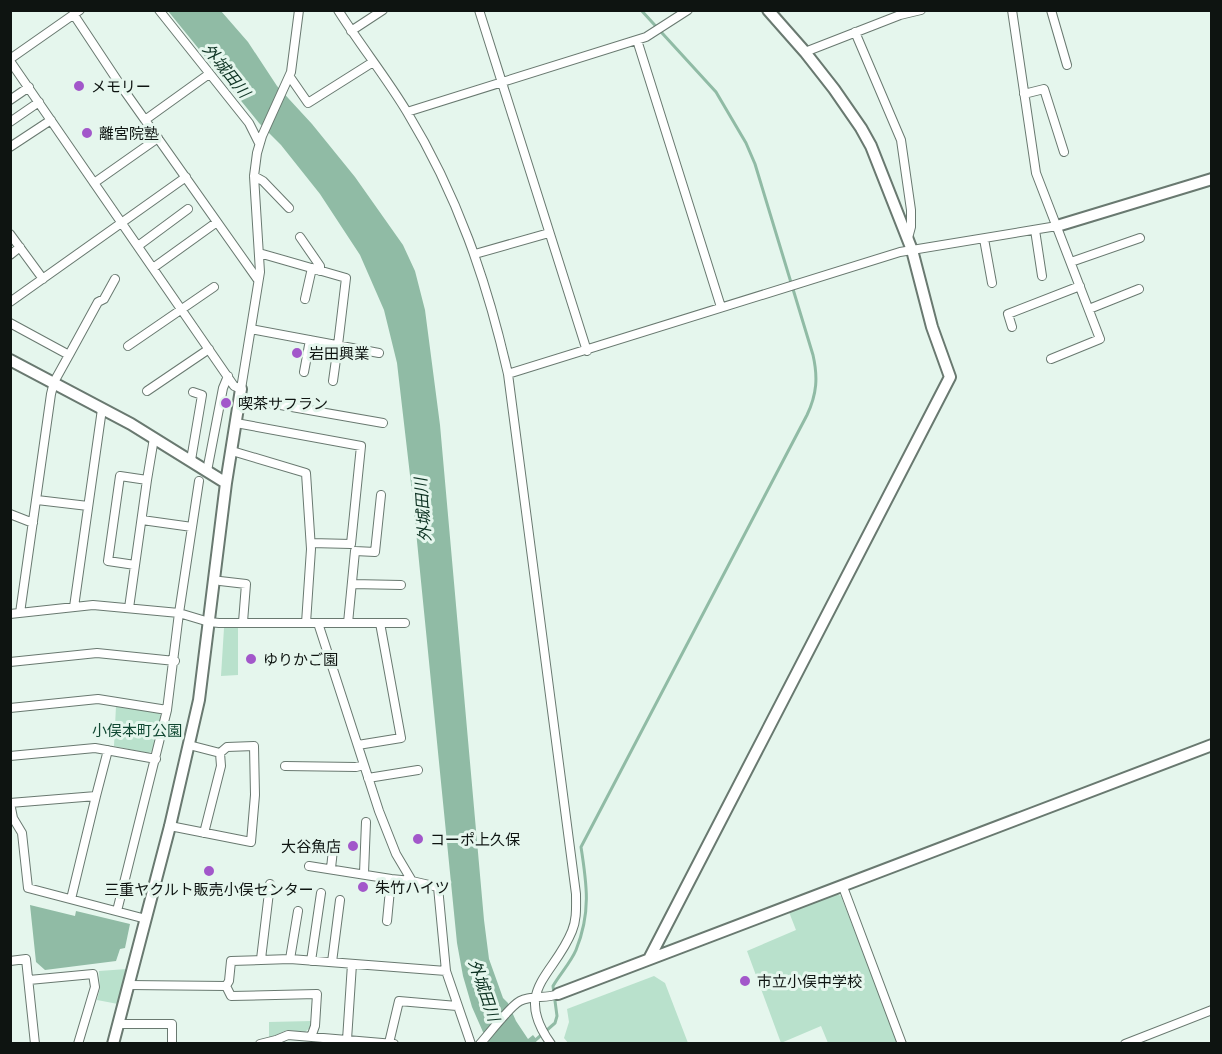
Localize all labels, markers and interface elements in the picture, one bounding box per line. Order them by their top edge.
water label: 外城田川 [199,39,256,102]
place label: メモリー [91,77,151,95]
marker: メモリー [72,79,86,93]
place label: 離宮院塾 [99,124,159,142]
marker: 離宮院塾 [80,126,94,140]
place label: 岩田興業 [309,344,369,362]
marker: 岩田興業 [290,346,304,360]
place label: 喫茶サフラン [238,394,328,412]
marker: 喫茶サフラン [219,396,233,410]
water label: 外城田川 [410,475,434,543]
place label: ゆりかご園 [263,650,338,668]
marker: ゆりかご園 [244,652,258,666]
park label: 小俣本町公園 [92,721,182,739]
place label: コーポ上久保 [430,830,520,848]
marker: コーポ上久保 [411,832,425,846]
place label: 大谷魚店 [281,837,341,855]
marker: 大谷魚店 [346,839,360,853]
marker: 三重ヤクルト販売小俣センター [202,864,216,878]
place label: 朱竹ハイツ [375,878,450,896]
place label: 三重ヤクルト販売小俣センター [104,880,314,898]
marker: 朱竹ハイツ [356,880,370,894]
water label: 外城田川 [466,957,505,1025]
place label: 市立小俣中学校 [757,972,862,990]
marker: 市立小俣中学校 [738,974,752,988]

